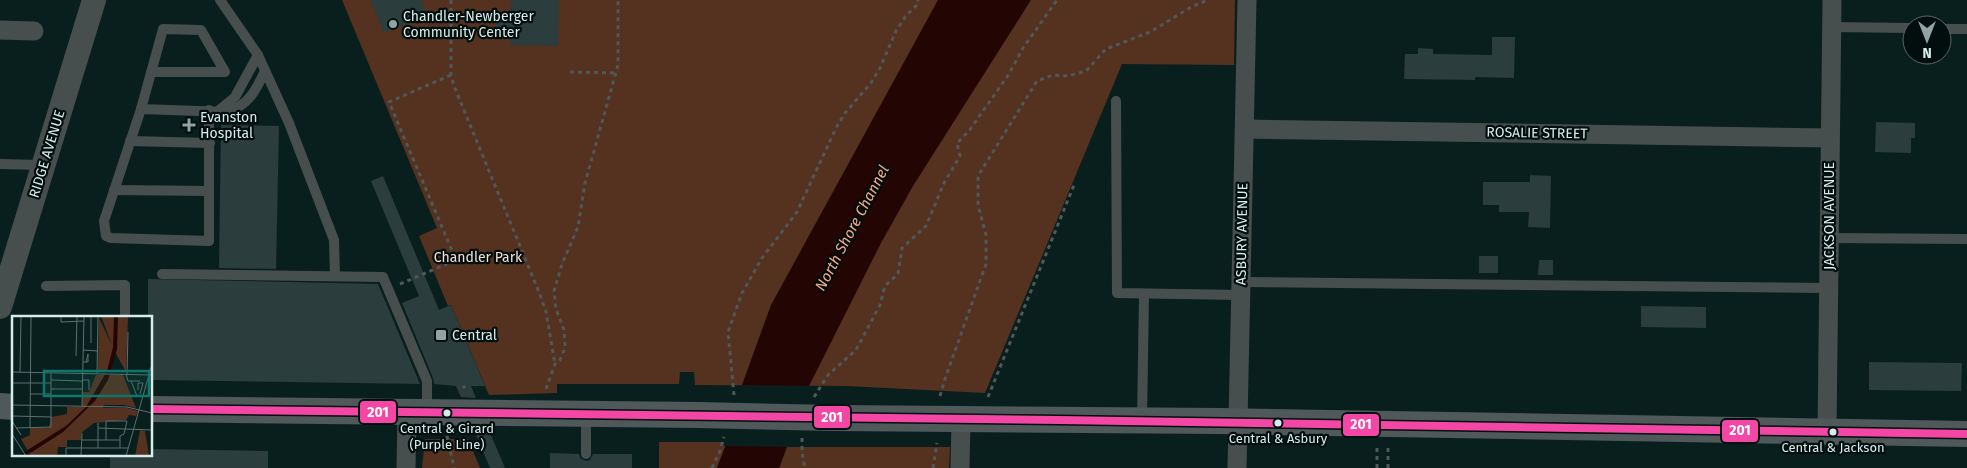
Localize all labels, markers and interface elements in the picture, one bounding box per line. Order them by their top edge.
place label: Chandler-Newberger Community Center [403,8,534,41]
north arrow [1902,15,1952,65]
marker: Chandler-Newberger Community Center [387,18,399,30]
text: N [1922,44,1932,61]
street label: RIDGE AVENUE [26,108,68,200]
place label: Evanston Hospital [200,109,257,142]
marker: Evanston Hospital [182,118,196,132]
street label: ROSALIE STREET [1486,124,1588,142]
water label: North Shore Channel [811,162,893,294]
street label: JACKSON AVENUE [1821,162,1838,270]
street label: ASBURY AVENUE [1233,183,1251,285]
park label: Chandler Park [434,249,523,266]
inset map [12,316,152,456]
place label: Central [452,327,497,344]
marker: Central [434,328,448,342]
line badge: 201 [359,400,397,424]
text: 201 [367,404,389,421]
line badge: 201 [813,405,851,429]
marker: Central & Girard (Purple Line) [442,408,452,418]
text: 201 [821,409,843,426]
line badge: 201 [1342,413,1380,437]
text: 201 [1350,416,1372,433]
marker: Central & Asbury [1273,418,1283,428]
line badge: 201 [1721,419,1759,443]
place label: Central & Girard (Purple Line) [400,421,494,452]
text: 201 [1729,422,1751,439]
marker: Central & Jackson [1828,427,1838,437]
place label: Central & Asbury [1229,431,1328,446]
place label: Central & Jackson [1781,440,1885,455]

